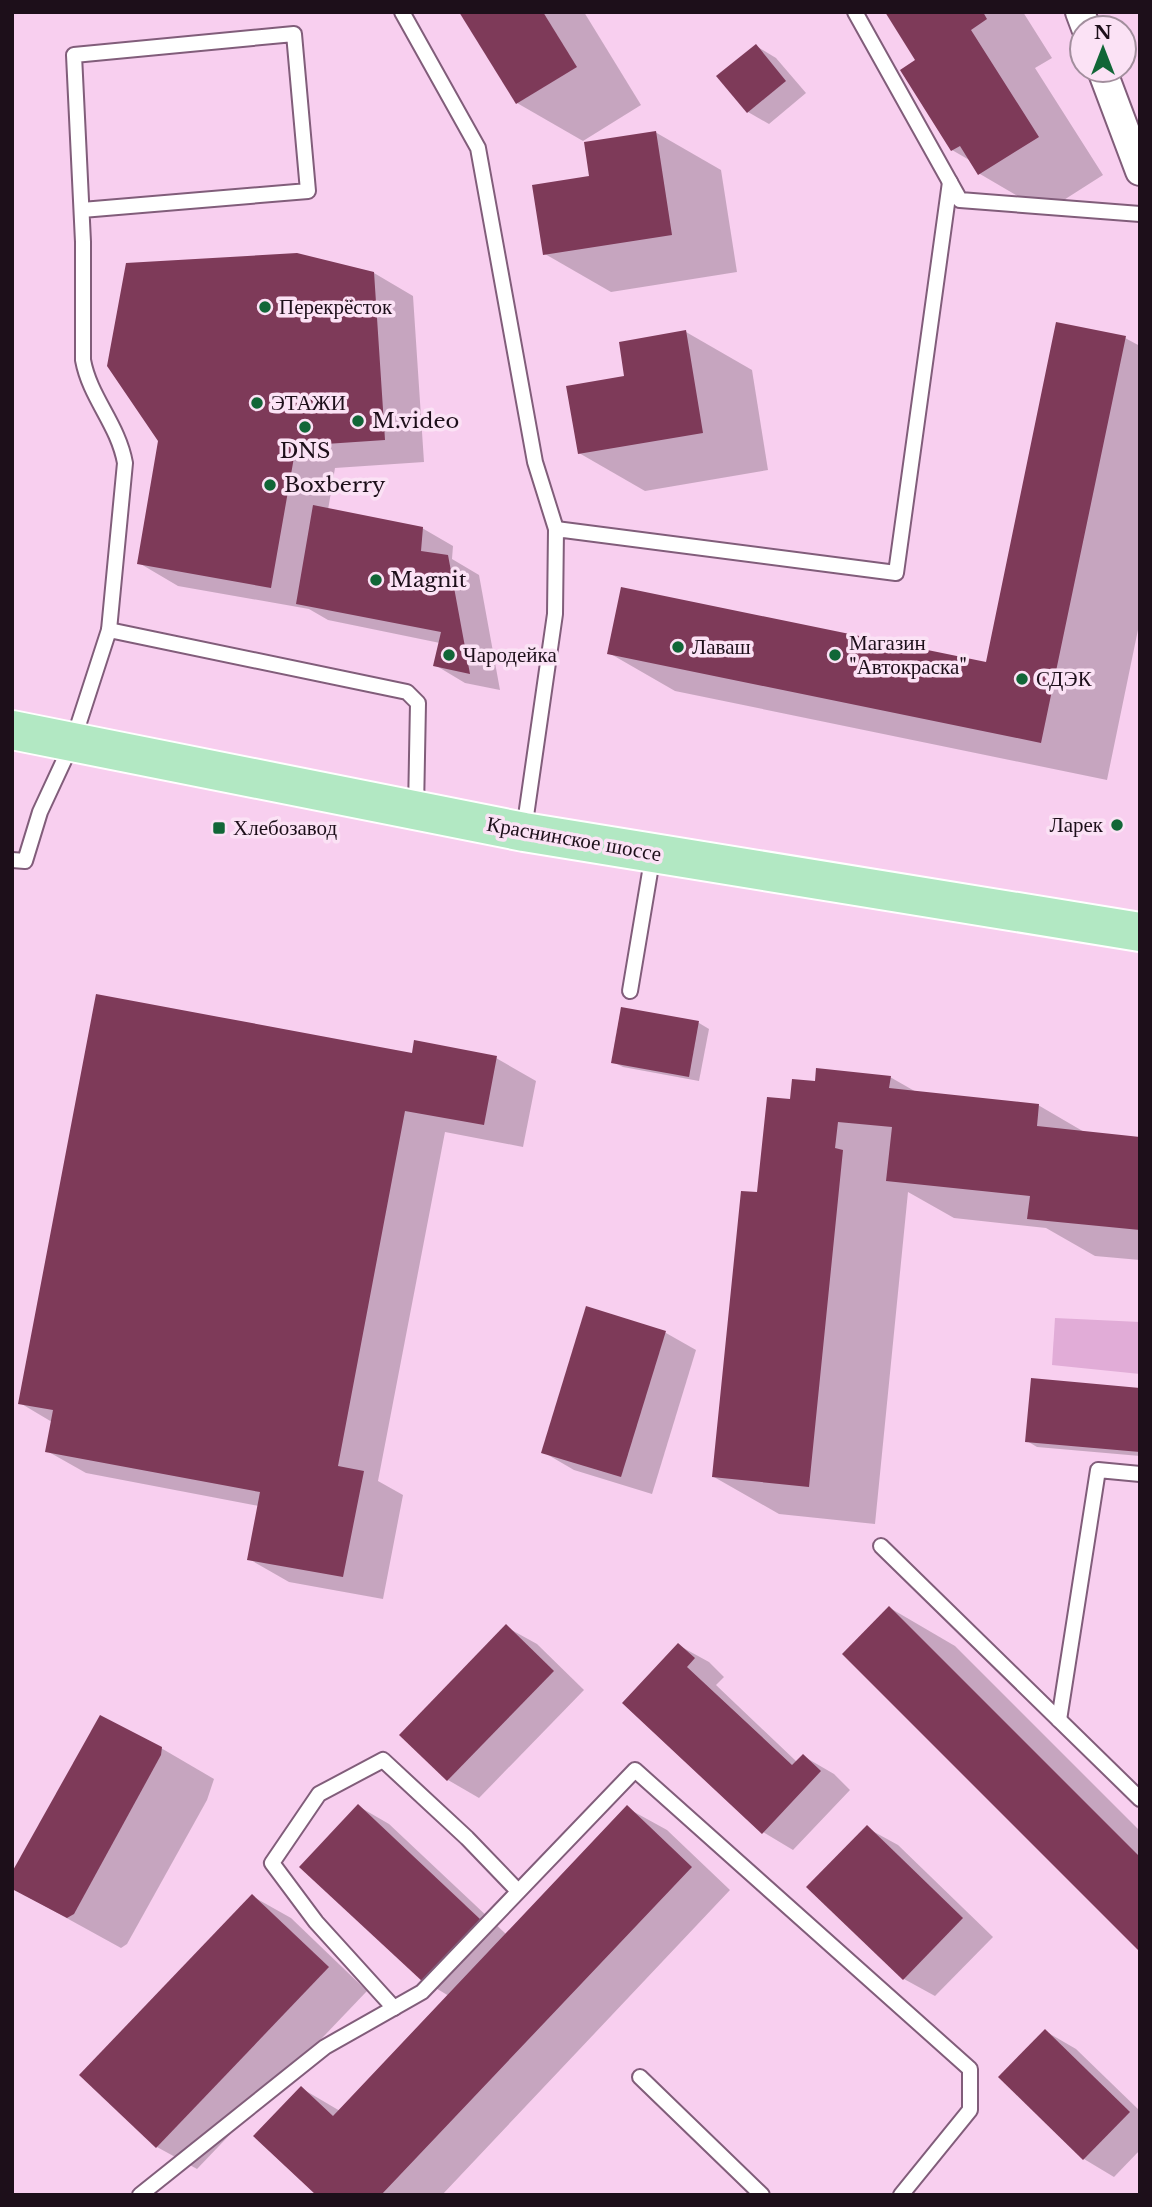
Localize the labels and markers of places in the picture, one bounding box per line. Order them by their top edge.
place label: Перекрёсток [279,294,393,320]
marker: Перекрёсток [257,299,273,315]
place label: ЭТАЖИ [271,390,346,416]
marker: ЭТАЖИ [249,395,265,411]
place label: M.video [372,408,459,434]
marker: M.video [350,413,366,429]
marker: DNS [297,419,313,435]
place label: DNS [280,438,330,464]
place label: Boxberry [284,472,386,498]
marker: Boxberry [262,477,278,493]
place label: Magnit [390,567,467,593]
marker: Magnit [368,572,384,588]
place label: Магазин "Автокраска" [849,630,967,680]
place label: Лаваш [692,634,751,660]
marker: Лаваш [670,639,686,655]
place label: Чародейка [463,642,557,668]
marker: Чародейка [441,647,457,663]
marker: Магазин "Автокраска" [827,647,843,663]
place label: СДЭК [1036,666,1093,692]
marker: СДЭК [1014,671,1030,687]
place label: Ларек [1049,812,1104,838]
place label: Хлебозавод [233,815,337,841]
marker: Ларек [1109,817,1125,833]
marker: Хлебозавод [211,820,227,836]

